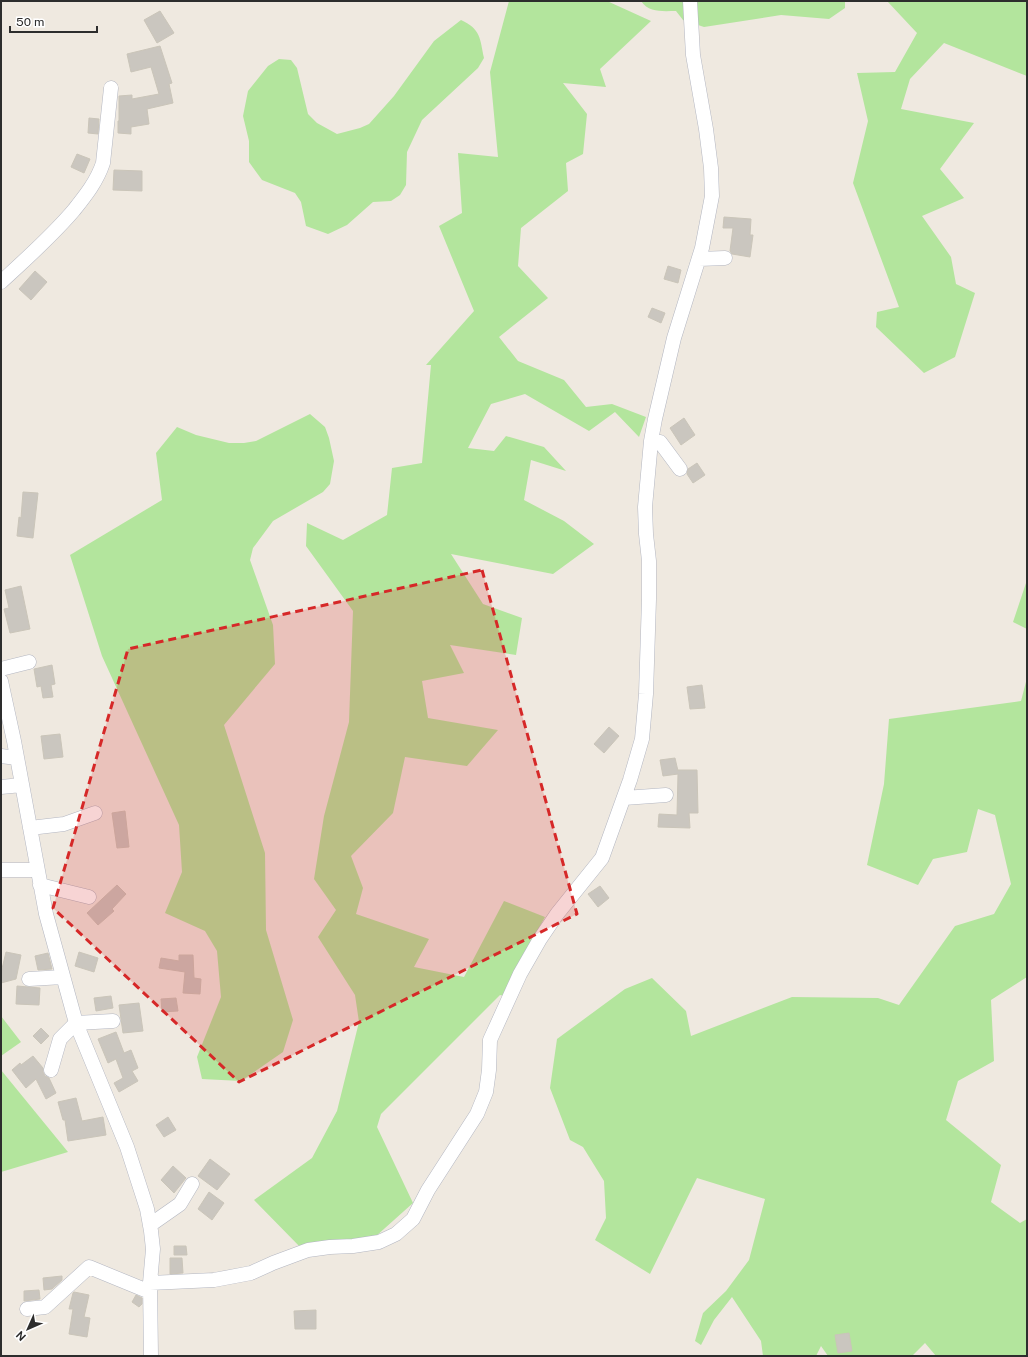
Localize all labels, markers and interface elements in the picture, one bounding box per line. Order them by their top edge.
scale bar [10,8,97,34]
text: 50 m [16,15,44,29]
north arrow [8,1309,48,1349]
text: N [14,1329,28,1343]

